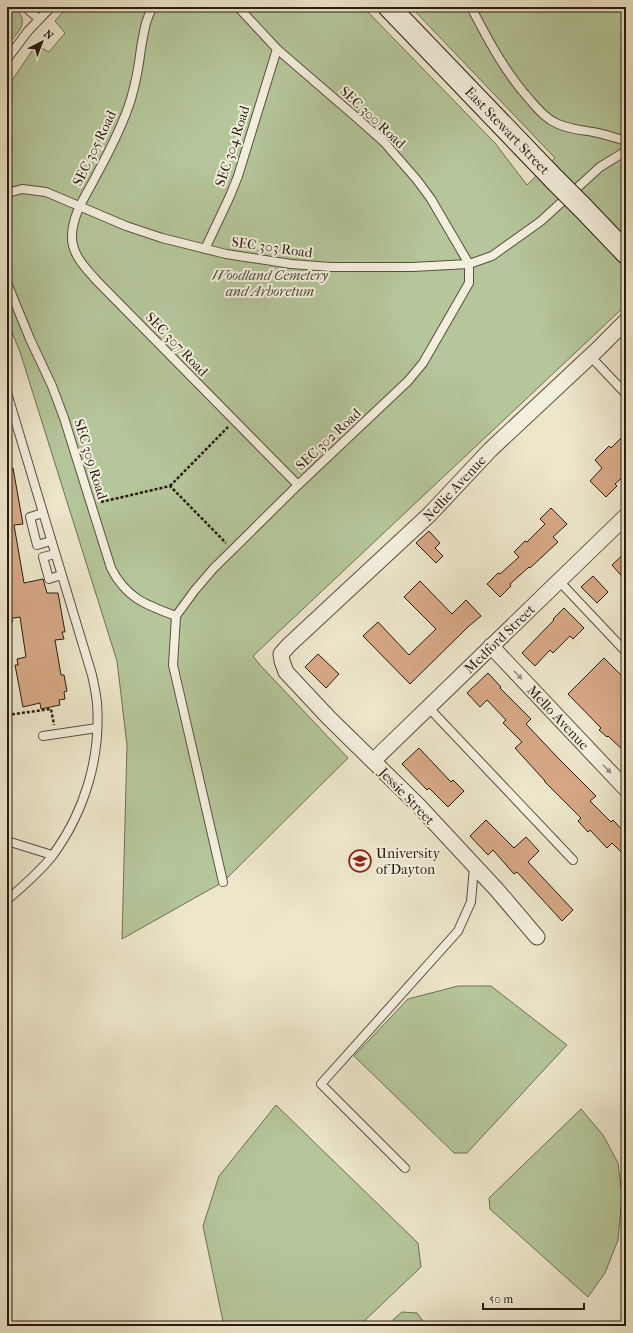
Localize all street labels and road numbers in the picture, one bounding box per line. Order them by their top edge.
street label: SEC 300 Road [336,83,409,152]
street label: East Stewart Street [461,83,553,178]
street label: SEC 304 Road [211,103,254,189]
street label: SEC 305 Road [69,107,120,189]
street label: SEC 303 Road [230,233,314,262]
street label: SEC 307 Road [142,309,212,380]
street label: SEC 302 Road [292,405,365,474]
street label: SEC 309 Road [70,417,111,502]
street label: Nellie Avenue [420,452,490,525]
street label: Medford Street [461,601,539,677]
street label: Mello Avenue [523,682,592,754]
street label: Jessie Street [374,763,438,829]

